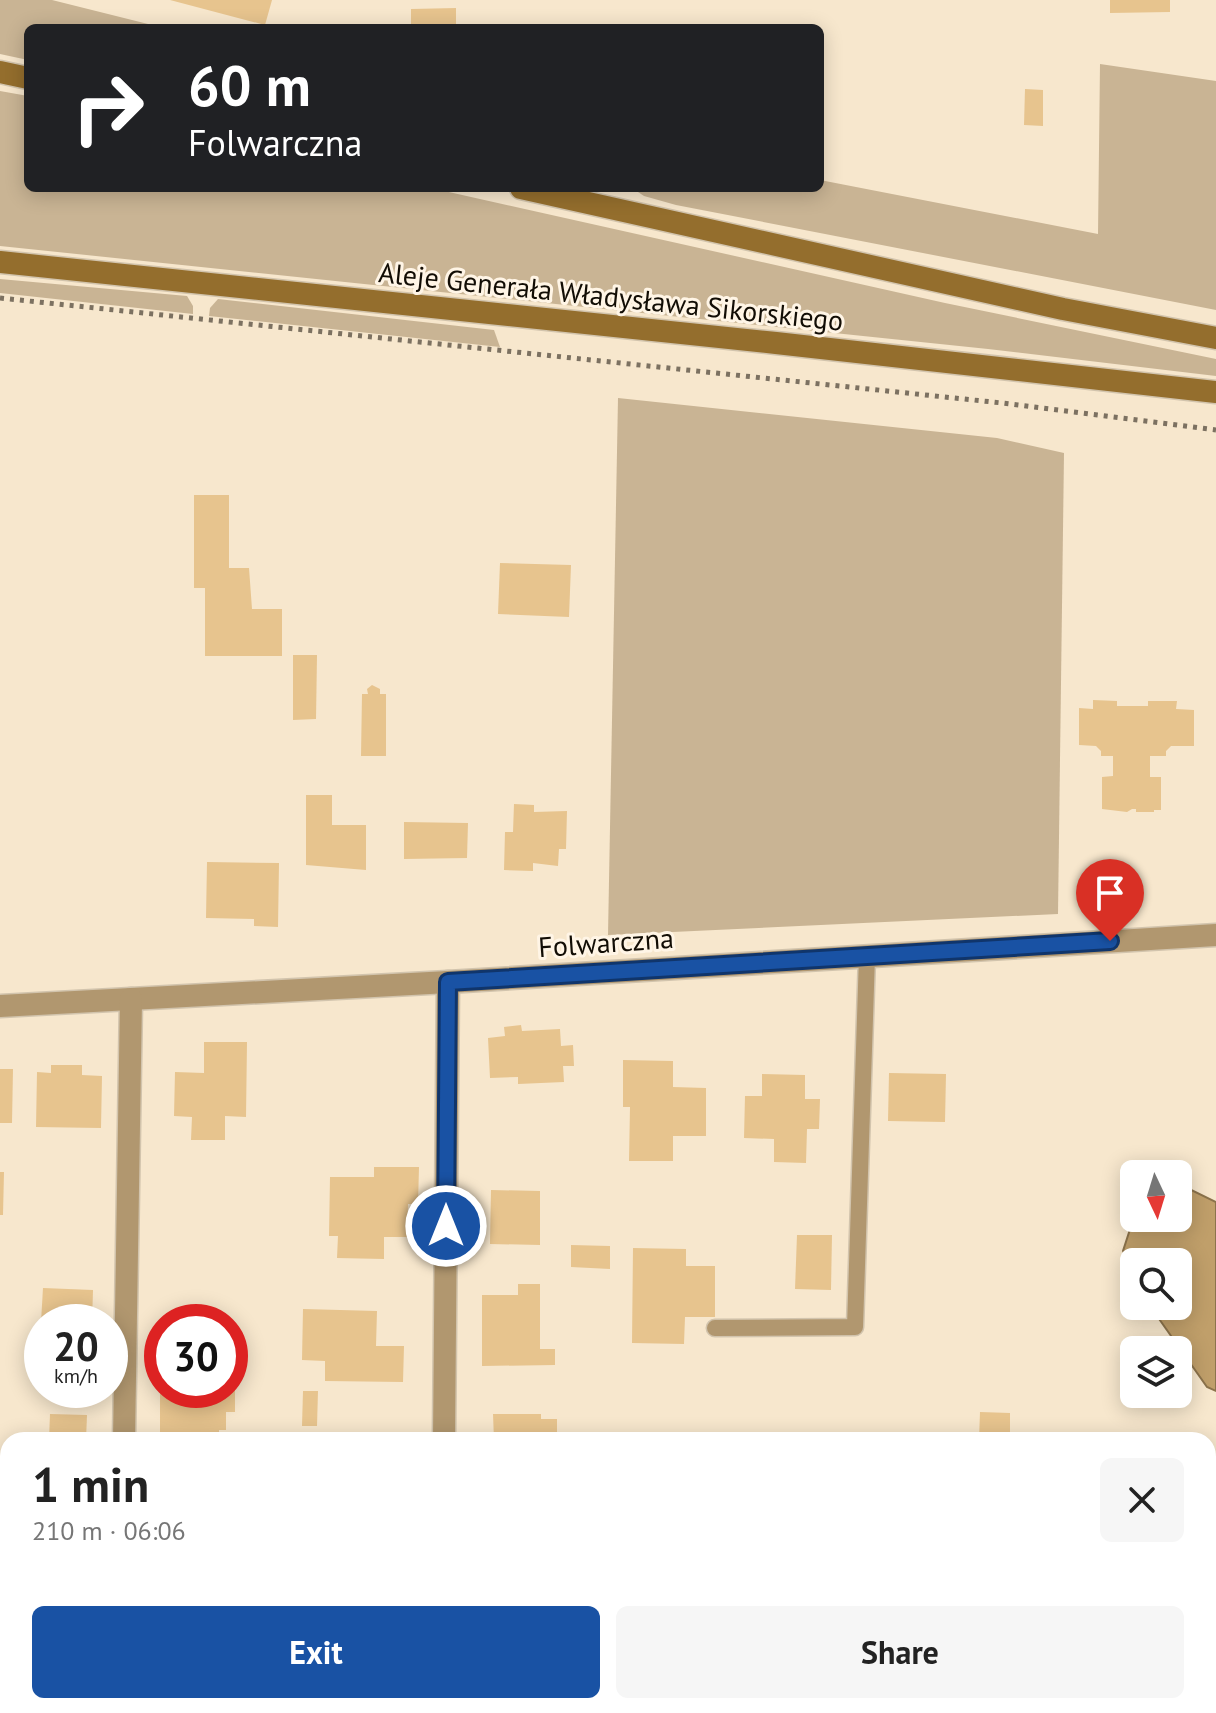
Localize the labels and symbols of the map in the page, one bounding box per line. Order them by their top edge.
street label: Aleje Generała Władysława Sikorskiego [377,253,845,339]
pin [1076,859,1144,941]
street label: Folwarczna [537,919,675,965]
north arrow [1120,1160,1192,1232]
position arrow [404,1184,488,1268]
speed limit sign: 30 [144,1304,248,1408]

